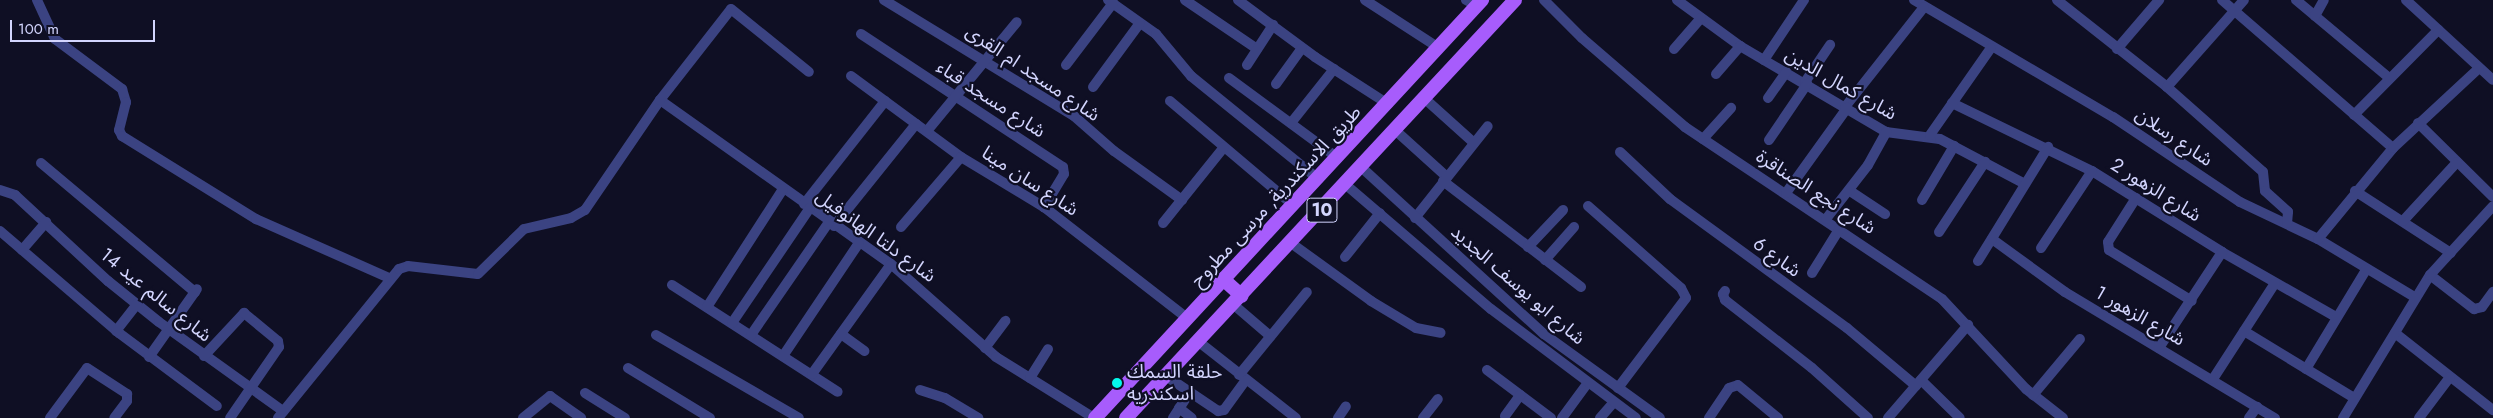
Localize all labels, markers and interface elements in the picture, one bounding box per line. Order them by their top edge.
scale bar [12,10,158,42]
text: 100 m [18,18,59,40]
street label: شارع مسجد ام القرى [962,20,1104,126]
street label: شارع كمال الدين [1781,43,1901,125]
street label: شارع مسجد قباء [932,55,1050,143]
street label: طريق الاسكندرية, مرسى مطروح [1186,101,1366,291]
street label: شارع رسلان [2131,103,2217,171]
street label: شارع سان مينا [977,141,1083,221]
street label: شارع نجع الصناقرة [1752,145,1880,239]
street label: شارع الزهور 2 [2107,153,2205,227]
street label: شارع دلتا الهانوفيل [811,185,941,287]
road number: 10 [1306,194,1338,226]
street label: شارع ابو يوسف الجديد [1446,220,1590,350]
street label: شارع 6 [1749,232,1805,282]
street label: شارع سالم عيد 14 [96,243,216,347]
street label: شارع الزهور 1 [2091,281,2189,351]
place label: حلقة السمك اسكندريه [1127,361,1222,405]
marker: حلقة السمك اسكندريه [1111,377,1123,389]

